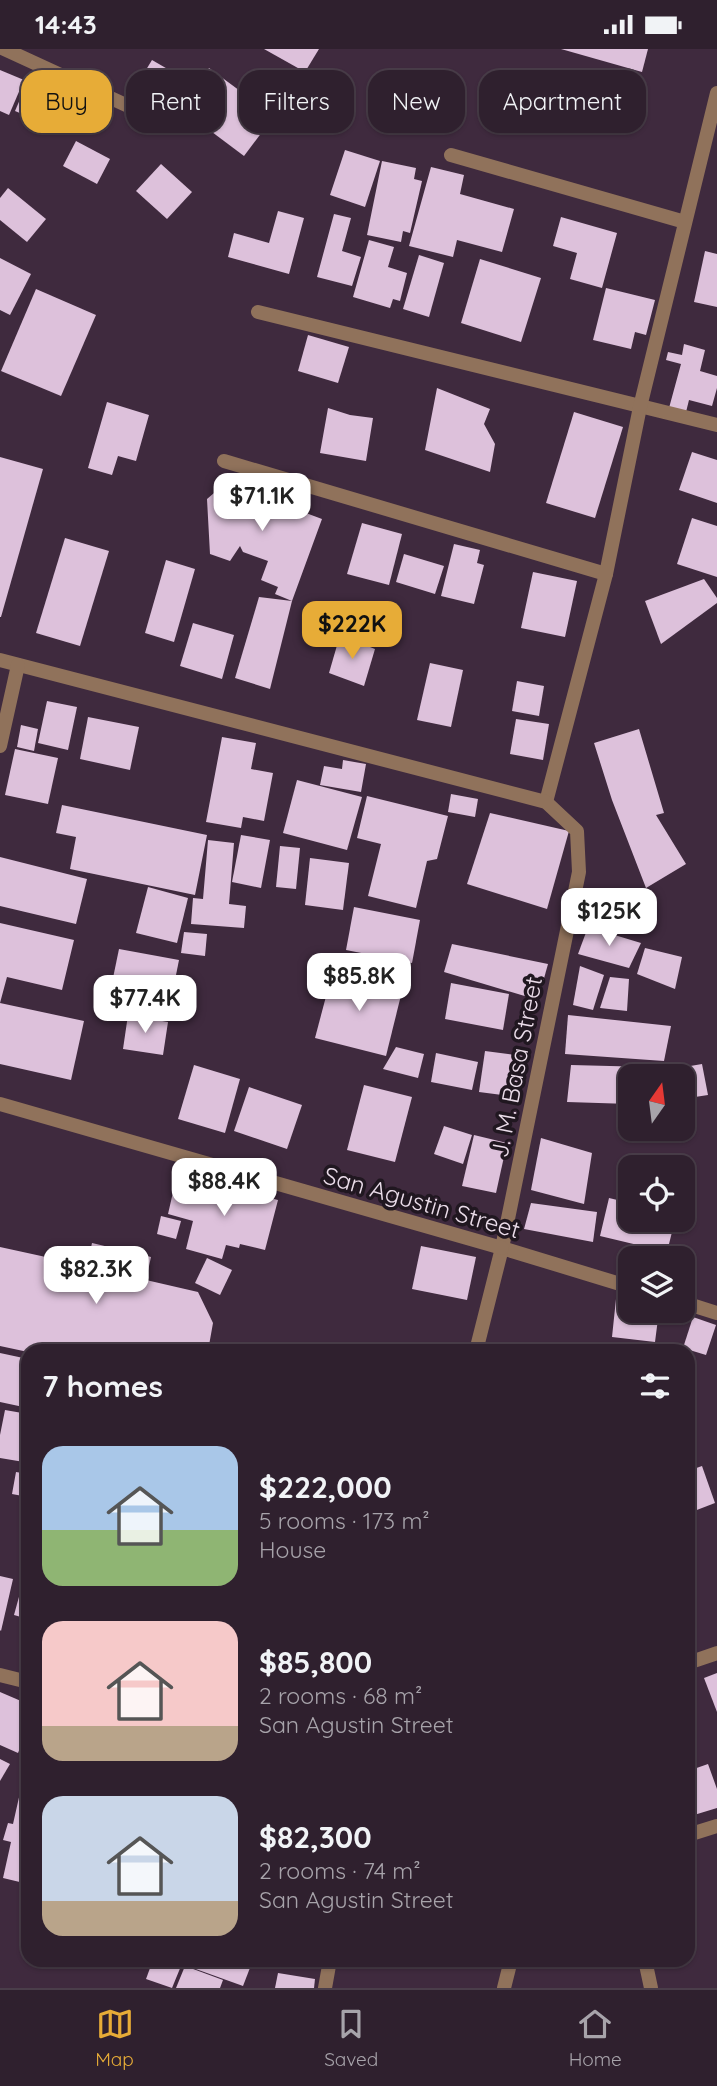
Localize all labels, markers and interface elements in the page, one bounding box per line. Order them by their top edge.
text: 14:43 [35,8,97,41]
chip: Buy [21,70,112,133]
chip: Rent [126,70,225,133]
chip: Filters [239,70,354,133]
chip: New [368,70,465,133]
chip: Apartment [479,70,646,133]
pin: $71.1K [205,473,319,533]
text: $71.1K [230,481,294,510]
pin: $222K [303,601,401,661]
text: $222K [318,609,386,638]
pin: $125K [560,888,658,948]
text: $125K [577,896,641,925]
pin: $85.8K [302,953,416,1013]
text: $85.8K [323,961,395,990]
street label: J. M. Basa Street [484,974,548,1160]
pin: $77.4K [88,975,202,1035]
text: $77.4K [109,983,181,1012]
north arrow [618,1064,695,1141]
map controls [618,1064,695,1323]
button: locate [618,1155,695,1232]
pin: $88.4K [167,1159,281,1218]
street label: San Agustin Street [320,1160,524,1244]
text: $88.4K [188,1166,260,1195]
button: layers [618,1246,695,1323]
pin: $82.3K [39,1247,153,1306]
text: $82.3K [60,1254,132,1283]
text: 7 homes [42,1367,163,1405]
icon: filters [636,1367,674,1405]
text: $222,000 [259,1468,392,1506]
icon: home [98,1474,182,1558]
text: 5 rooms · 173 m² [259,1506,430,1535]
text: House [259,1535,326,1564]
text: $85,800 [259,1643,372,1681]
icon: home [98,1649,182,1733]
text: 2 rooms · 68 m² [259,1681,422,1710]
text: San Agustin Street [259,1710,454,1739]
text: $82,300 [259,1818,372,1856]
icon: home [98,1824,182,1908]
text: 2 rooms · 74 m² [259,1856,421,1885]
text: San Agustin Street [259,1885,454,1914]
tab: Map [95,2005,134,2071]
tab: Saved [324,2005,378,2071]
tab: Home [569,2005,622,2071]

